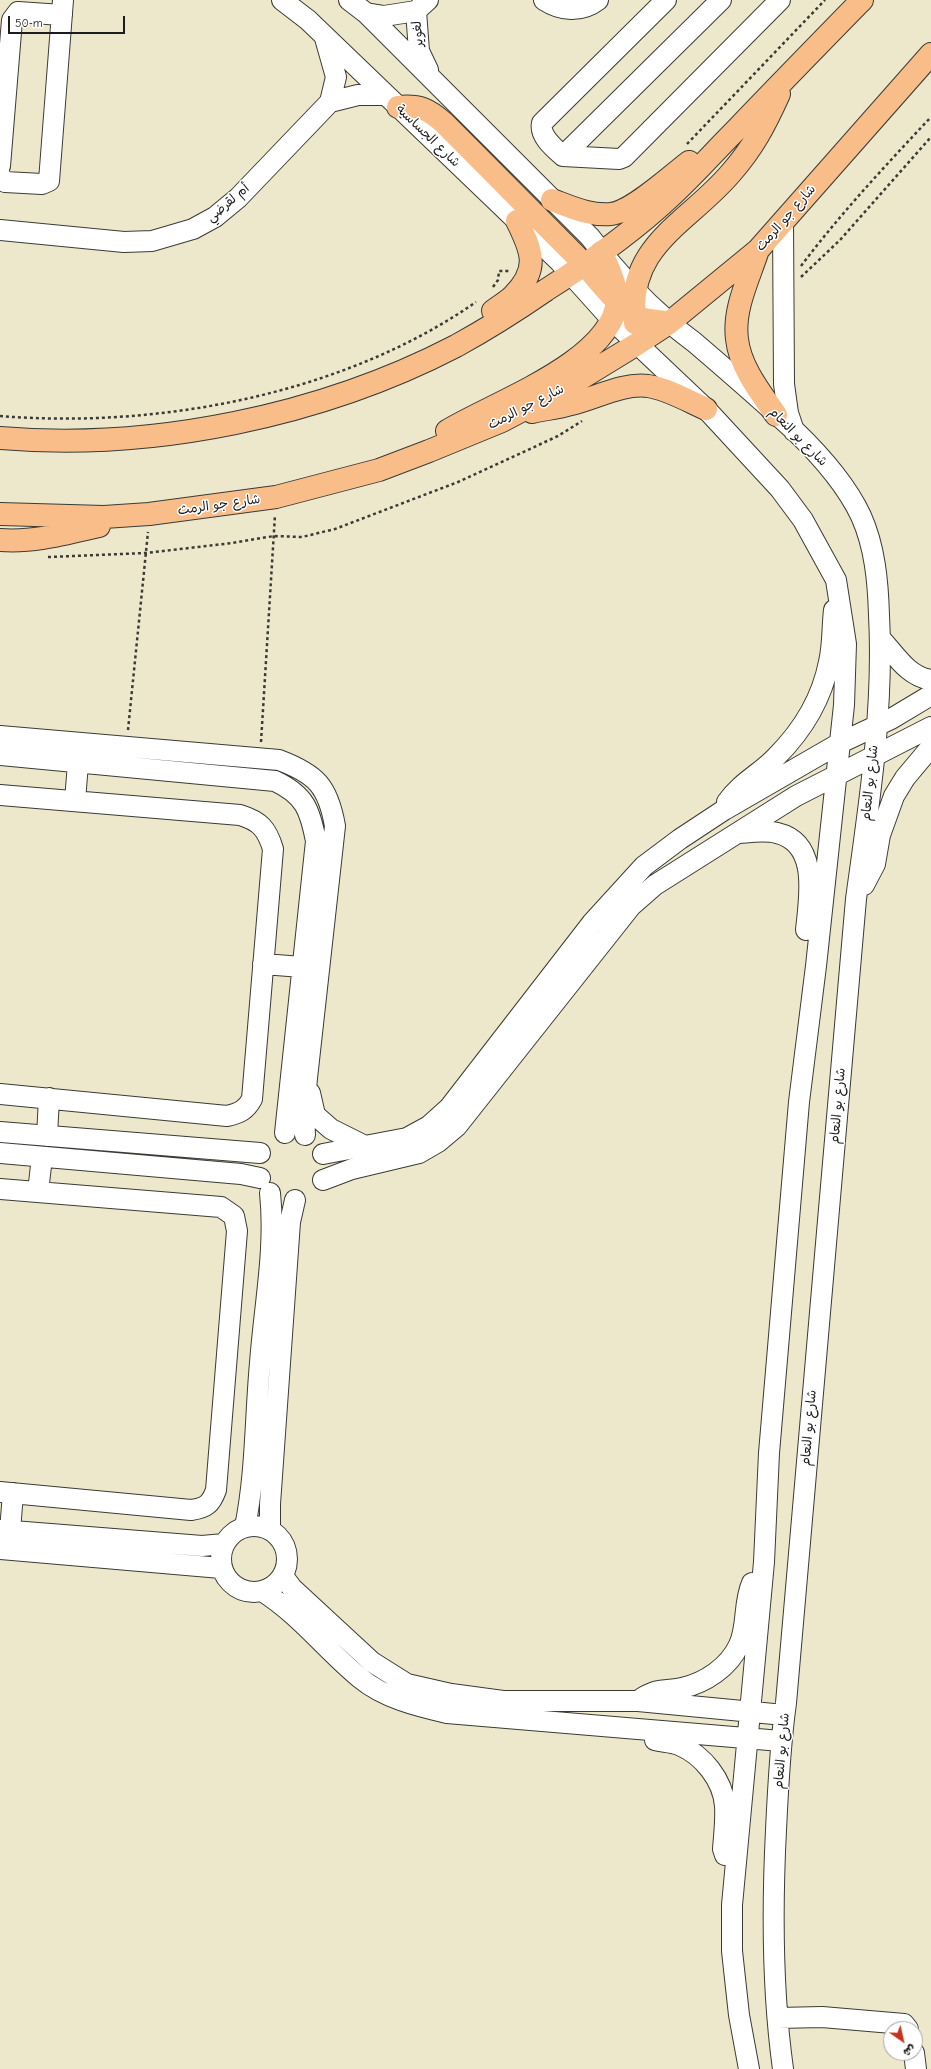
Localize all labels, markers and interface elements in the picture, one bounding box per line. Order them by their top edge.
scale bar [10,8,127,34]
text: 50 m [15,16,43,30]
street label: لغوير [409,20,427,48]
street label: شارع الجساسية [393,102,463,170]
street label: أم لقرضي [203,181,253,225]
street label: شارع جو الرمث [753,182,819,254]
street label: شارع جو الرمث [485,381,567,433]
street label: شارع بو النعام [765,404,831,470]
street label: شارع جو الرمث [177,491,261,519]
street label: شارع بو النعام [858,744,882,822]
street label: شارع بو النعام [827,1067,849,1145]
street label: شارع بو النعام [798,1389,820,1467]
street label: شارع بو النعام [771,1712,793,1790]
north arrow [883,2021,923,2061]
text: ش [901,2042,918,2059]

